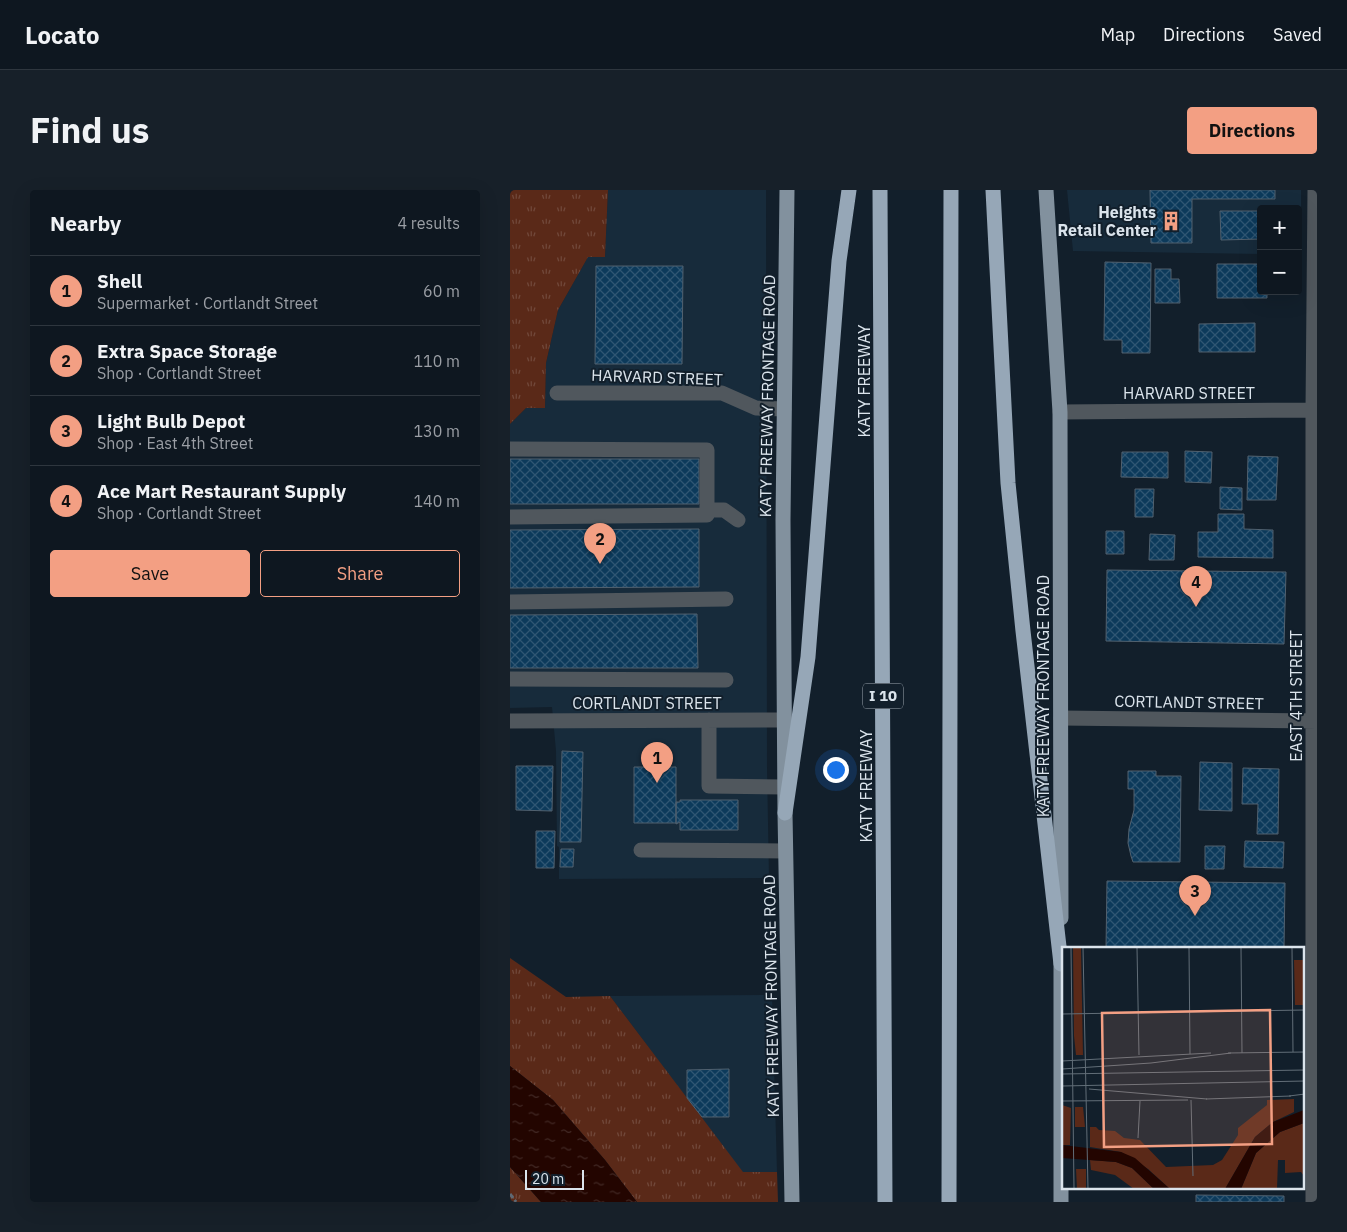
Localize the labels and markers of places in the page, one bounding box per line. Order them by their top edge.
place label: Heights Retail Center [1058,202,1157,240]
building icon: Heights Retail Center [1160,210,1182,232]
pin: 2 [584,523,616,564]
pin: 4 [1180,566,1212,607]
pin: 1 [641,742,673,783]
pin: 3 [1179,875,1211,916]

